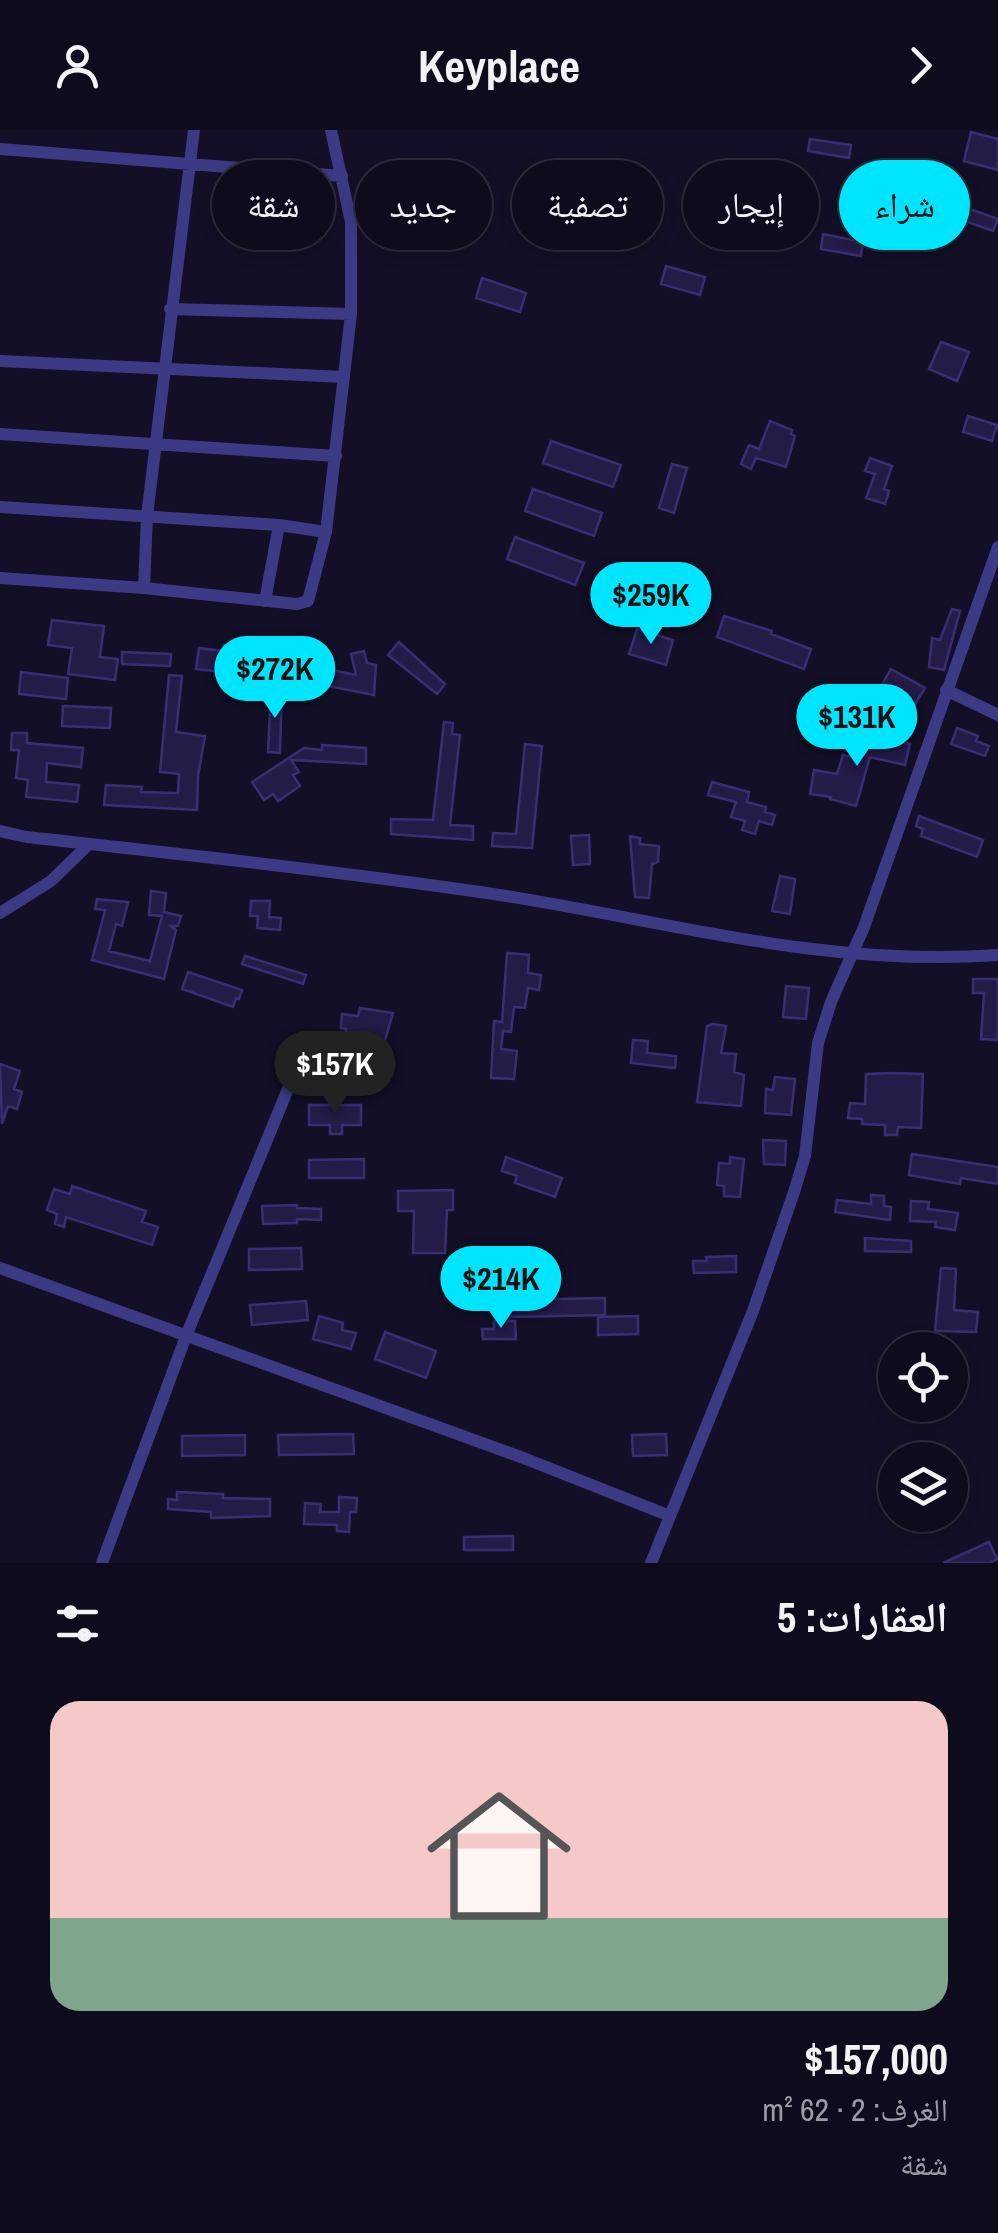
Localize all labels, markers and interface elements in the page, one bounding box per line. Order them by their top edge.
text: Keyplace [418,35,580,96]
icon: person [50,38,105,93]
icon: forward [893,38,948,93]
chip: شقة [212,160,335,250]
chip: جديد [355,160,492,250]
chip: تصفية [512,160,663,250]
chip: إيجار [683,160,819,250]
chip: شراء [839,160,970,250]
pin: $259K [581,562,721,647]
text: $259K [612,573,690,616]
pin: $272K [205,636,345,721]
text: $272K [236,647,314,690]
pin: $131K [787,684,927,769]
text: $131K [818,695,896,738]
pin: $157K [265,1031,405,1116]
text: $157K [296,1042,374,1085]
pin: $214K [431,1246,571,1331]
text: $214K [462,1257,540,1300]
map controls [878,1332,968,1532]
button: locate [878,1332,968,1422]
button: layers [878,1442,968,1532]
text: العقارات: 5 [777,1589,948,1645]
icon: filters [50,1596,105,1651]
icon: home [409,1766,589,1946]
text: $157,000 [804,2031,948,2087]
text: الغرف: 2 · 62 m² [762,2088,948,2131]
text: شقة [900,2142,948,2185]

